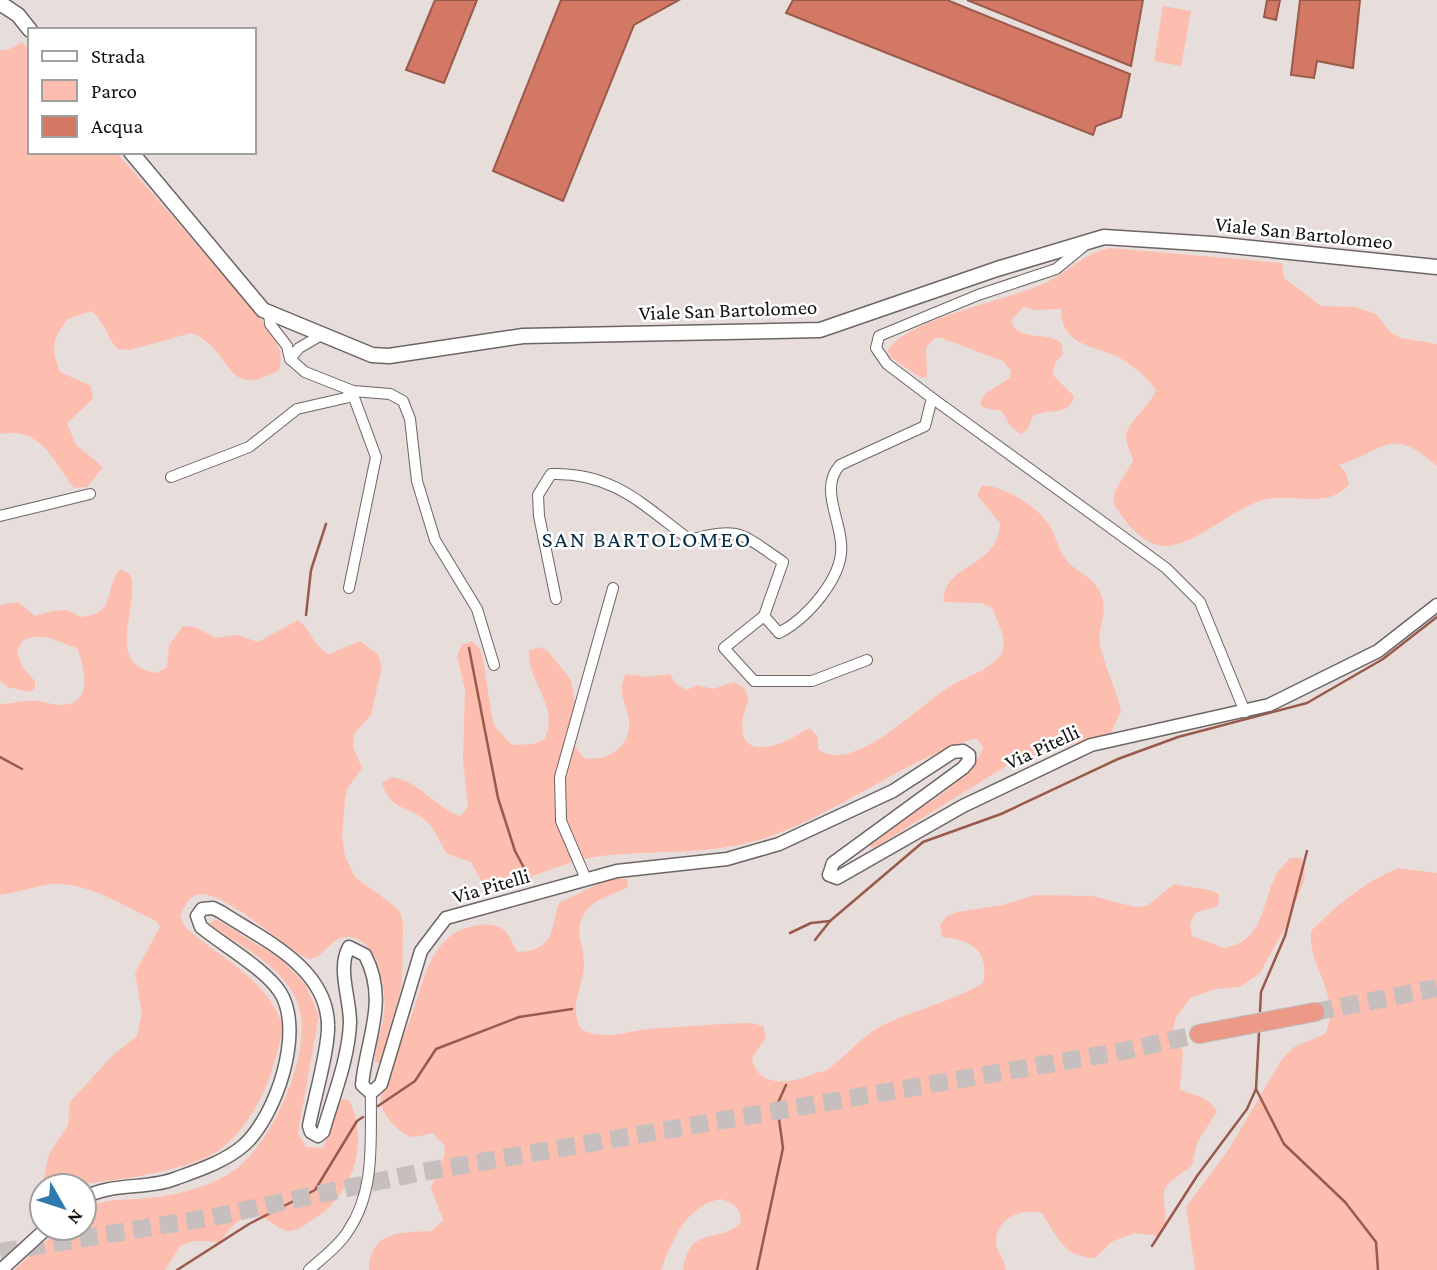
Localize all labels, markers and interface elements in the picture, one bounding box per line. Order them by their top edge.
legend [28,28,256,154]
text: Strada [91,44,146,68]
text: Parco [91,79,137,103]
text: Acqua [91,114,143,138]
street label: Viale San Bartolomeo [1214,212,1394,254]
street label: Viale San Bartolomeo [638,295,818,325]
district label: SAN BARTOLOMEO [542,526,752,552]
street label: Via Pitelli [1001,719,1084,775]
street label: Via Pitelli [450,863,533,908]
north arrow [28,1172,98,1242]
text: N [64,1206,88,1229]

